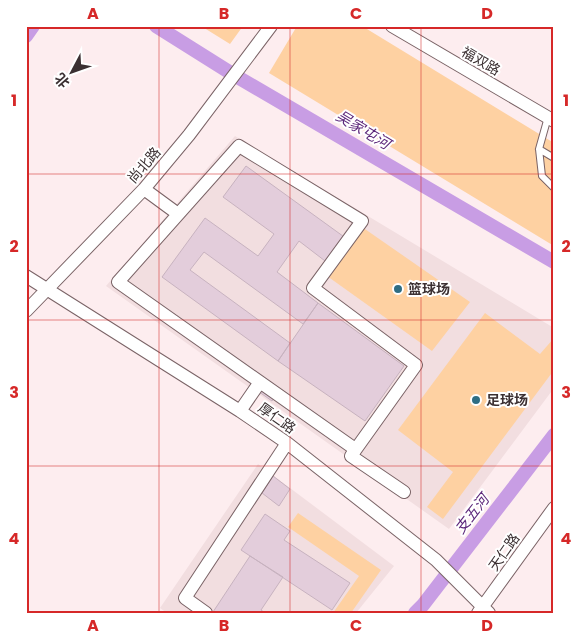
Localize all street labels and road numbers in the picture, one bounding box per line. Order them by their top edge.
street label: 福双路 [458,42,504,80]
street label: 尚北路 [123,143,165,187]
street label: 厚仁路 [254,398,300,438]
street label: 天仁路 [484,529,524,575]

